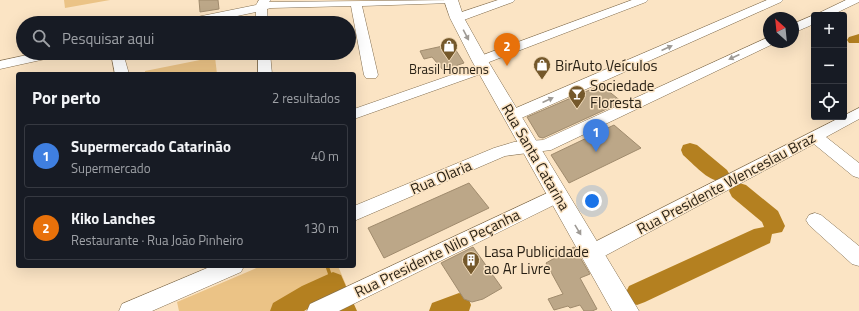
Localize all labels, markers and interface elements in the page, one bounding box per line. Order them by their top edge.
north arrow [763,12,799,48]
map controls [811,12,847,120]
button: + [811,12,847,48]
search box [16,16,356,60]
icon: search [30,27,52,49]
text: Pesquisar aqui [62,27,154,50]
one-way arrow [462,29,469,40]
pin: 2 [494,33,520,66]
shop icon: Brasil Homens [439,36,459,61]
one-way arrow [661,45,672,51]
button: − [811,48,847,84]
place label: BirAuto Veículos [555,54,658,77]
one-way arrow [728,54,739,60]
shop icon: BirAuto Veículos [532,55,552,80]
place label: Brasil Homens [409,59,489,79]
place label: Sociedade Floresta [590,74,654,114]
bar icon: Sociedade Floresta [567,84,587,109]
button: locate [811,84,847,120]
text: Por perto [32,85,101,111]
text: 2 resultados [272,88,340,108]
one-way arrow [542,97,553,103]
street label: Rua Santa Catarina [496,99,576,215]
pin: 1 [583,119,609,152]
street label: Rua Presidente Wenceslau Braz [632,126,820,240]
text: Supermercado Catarinão [71,135,231,158]
text: 1 [42,146,50,166]
text: 40 m [311,146,339,166]
street label: Rua Olaria [407,154,476,200]
text: Supermercado [71,158,151,178]
your location [582,191,602,211]
street label: Rua Presidente Nilo Peçanha [350,203,524,303]
text: Kiko Lanches [71,207,155,230]
text: 2 [42,218,50,238]
text: 130 m [303,218,339,238]
one-way arrow [575,224,582,236]
text: Restaurante · Rua João Pinheiro [71,230,243,250]
place label: Lasa Publicidade ao Ar Livre [484,240,589,280]
building icon: Lasa Publicidade ao Ar Livre [461,250,481,275]

